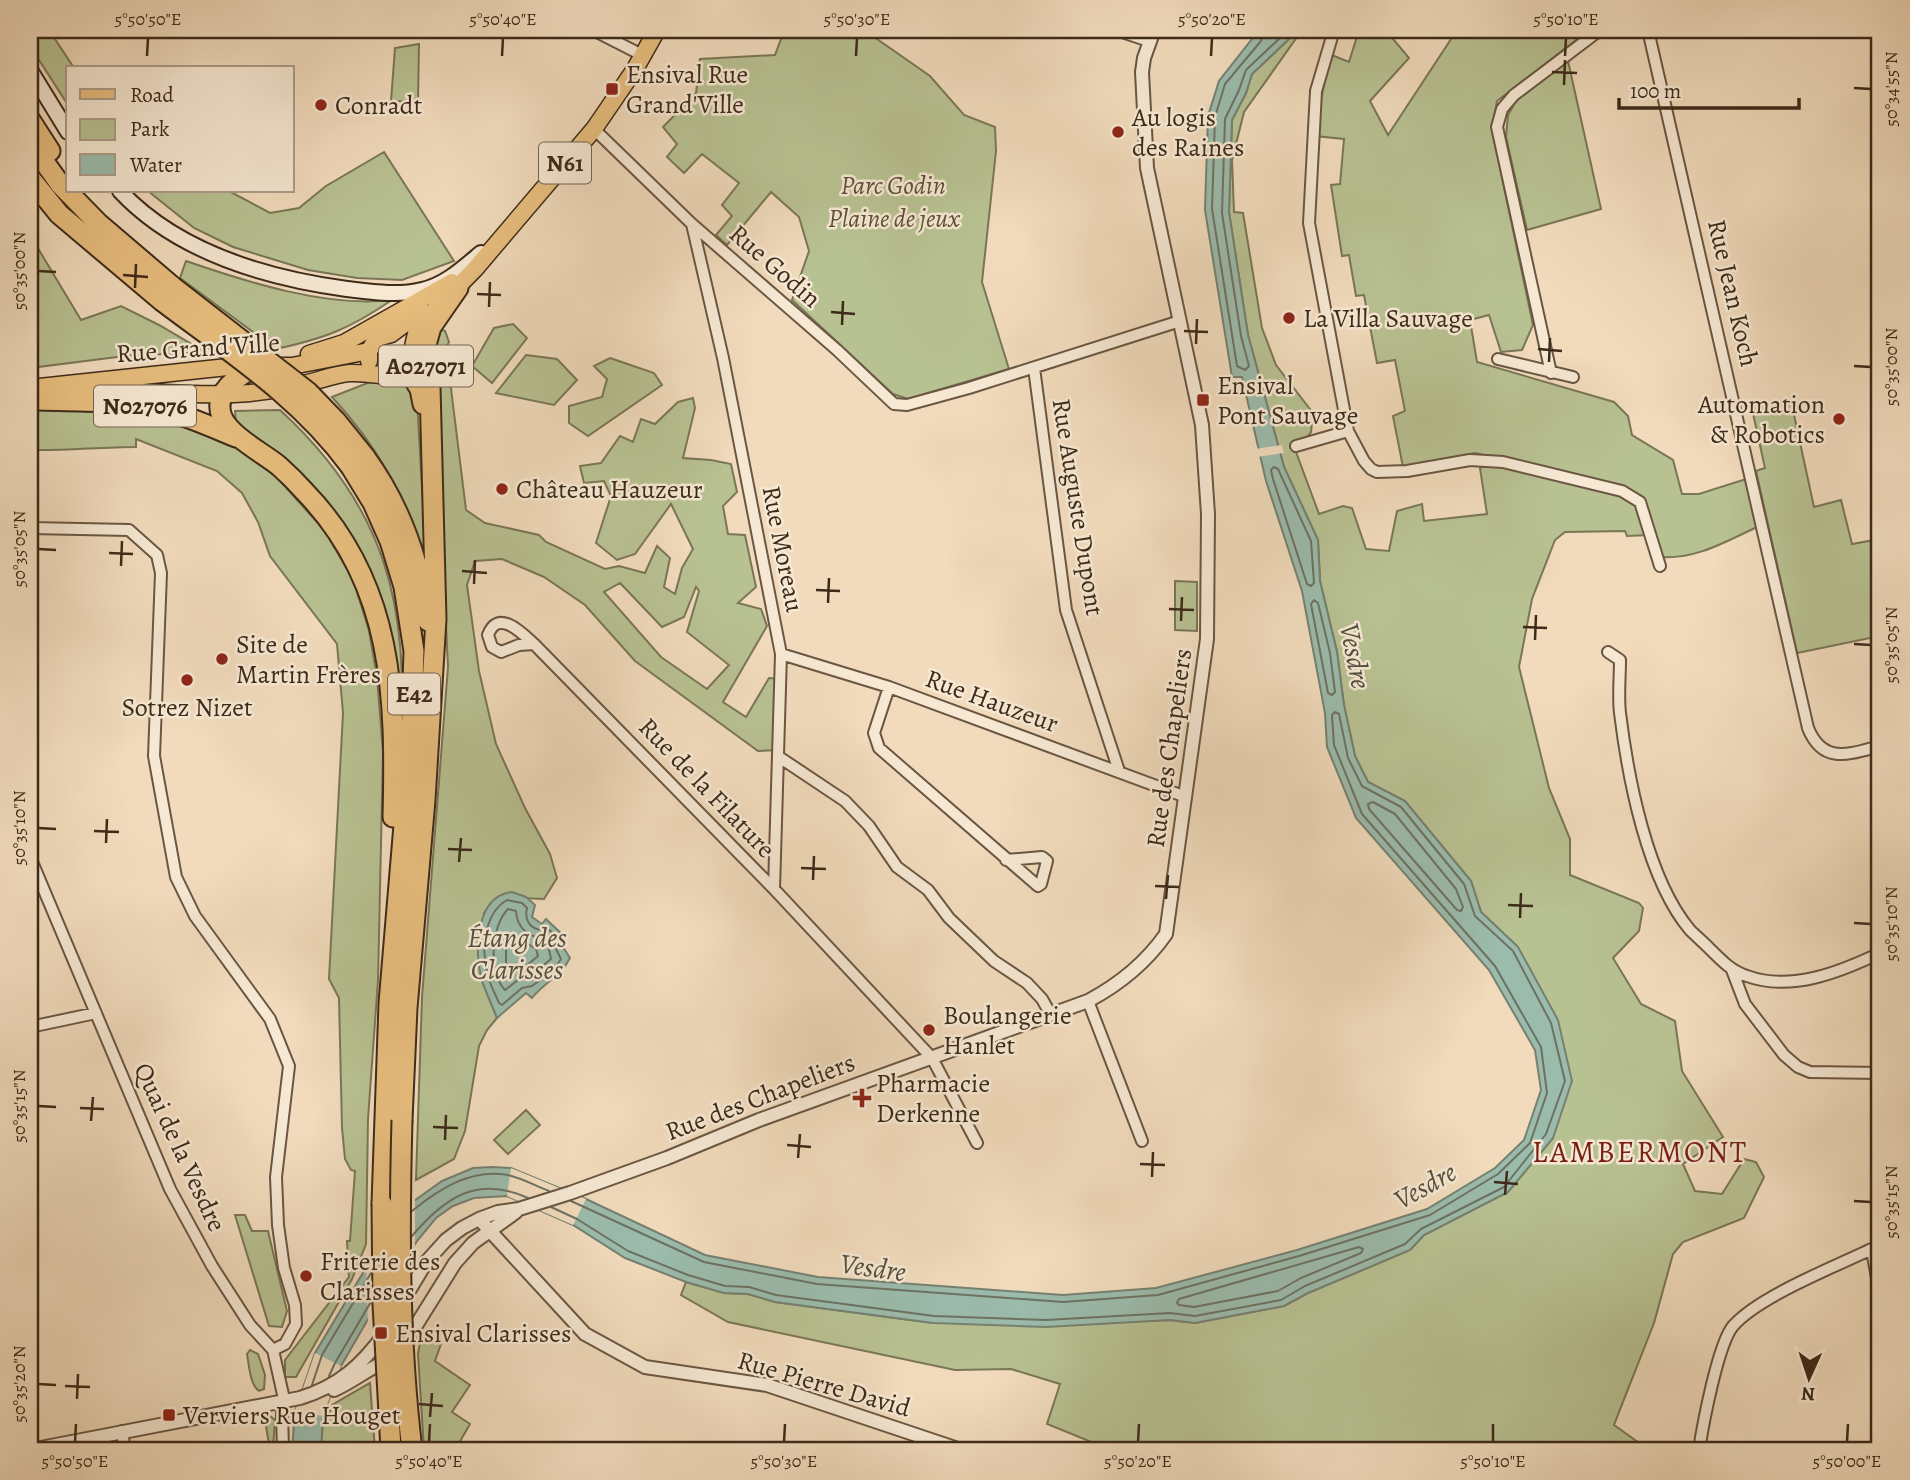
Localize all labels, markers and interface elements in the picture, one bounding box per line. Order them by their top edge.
text: 5°50'50"E [114,7,182,31]
text: 5°50'40"E [469,7,537,31]
text: 5°50'30"E [824,7,890,31]
text: 5°50'20"E [1178,7,1246,31]
text: 5°50'10"E [1533,7,1599,31]
text: 50°34'55"N [1879,51,1903,127]
place label: Ensival Rue Grand'Ville [626,57,748,122]
legend [66,66,294,192]
scale bar [1619,66,1800,110]
text: 100 m [1630,77,1681,105]
text: Road [130,81,174,109]
marker: Ensival Rue Grand'Ville [604,81,620,97]
place label: Conradt [335,88,423,123]
marker: Conradt [313,97,329,113]
place label: Au logis des Raines [1131,100,1244,165]
text: Park [130,115,170,143]
marker: Au logis des Raines [1110,124,1126,140]
road number: N61 [539,142,591,183]
text: Water [129,151,182,179]
park label: Parc Godin [840,168,946,203]
park label: Plaine de jeux [828,201,961,236]
street label: Rue Godin [722,216,828,316]
street label: Rue Jean Koch [1699,216,1767,370]
text: 50°35'00"N [7,232,31,310]
place label: La Villa Sauvage [1303,301,1473,336]
marker: La Villa Sauvage [1281,310,1297,326]
street label: Rue Grand'Ville [115,325,281,371]
text: 50°35'00"N [1879,328,1903,406]
road number: A027071 [379,346,473,386]
place label: Ensival Pont Sauvage [1217,368,1358,433]
road number: N027076 [94,386,196,426]
place label: Automation & Robotics [1697,387,1825,452]
marker: Ensival Pont Sauvage [1195,392,1211,408]
street label: Rue Auguste Dupont [1044,396,1113,619]
marker: Automation & Robotics [1831,411,1847,427]
place label: Château Hauzeur [516,472,703,507]
marker: Château Hauzeur [494,481,510,497]
street label: Rue Moreau [754,483,813,616]
text: 50°35'05"N [7,511,31,587]
text: 50°35'05"N [1879,607,1903,683]
water label: Vesdre [1330,620,1380,692]
place label: Site de Martin Frères [236,627,381,692]
street label: Rue des Chapeliers [1138,646,1200,850]
marker: Site de Martin Frères [214,651,230,667]
street label: Rue Hauzeur [921,661,1063,741]
marker: Sotrez Nizet [179,672,195,688]
road number: E42 [388,674,440,714]
place label: Sotrez Nizet [121,690,253,725]
street label: Rue de la Filature [631,710,783,866]
text: 50°35'10"N [7,790,31,866]
text: 50°35'10"N [1879,886,1903,962]
water label: Étang des Clarisses [467,919,567,989]
place label: Boulangerie Hanlet [943,998,1072,1063]
marker: Boulangerie Hanlet [921,1022,937,1038]
street label: Rue des Chapeliers [660,1045,860,1149]
street label: Quai de la Vesdre [126,1057,234,1237]
place label: Pharmacie Derkenne [876,1066,990,1131]
text: 50°35'15"N [7,1069,31,1143]
marker: Pharmacie Derkenne [854,1090,870,1106]
district label: LAMBERMONT [1532,1132,1748,1172]
water label: Vesdre [1387,1153,1463,1219]
text: 50°35'15"N [1879,1165,1903,1239]
place label: Friterie des Clarisses [320,1244,440,1309]
water label: Vesdre [838,1245,908,1291]
marker: Friterie des Clarisses [298,1268,314,1284]
place label: Ensival Clarisses [395,1316,571,1351]
marker: Ensival Clarisses [373,1325,389,1341]
street label: Rue Pierre David [734,1343,915,1425]
north arrow [1773,1344,1843,1414]
text: 50°35'20"N [7,1345,31,1423]
text: N [1800,1381,1816,1407]
place label: Verviers Rue Houget [182,1398,401,1433]
marker: Verviers Rue Houget [161,1407,177,1423]
text: 5°50'50"E [41,1449,109,1473]
text: 5°50'40"E [395,1449,463,1473]
text: 5°50'30"E [751,1449,817,1473]
text: 5°50'20"E [1104,1449,1172,1473]
text: 5°50'10"E [1460,1449,1526,1473]
text: 5°50'00"E [1813,1449,1881,1473]

